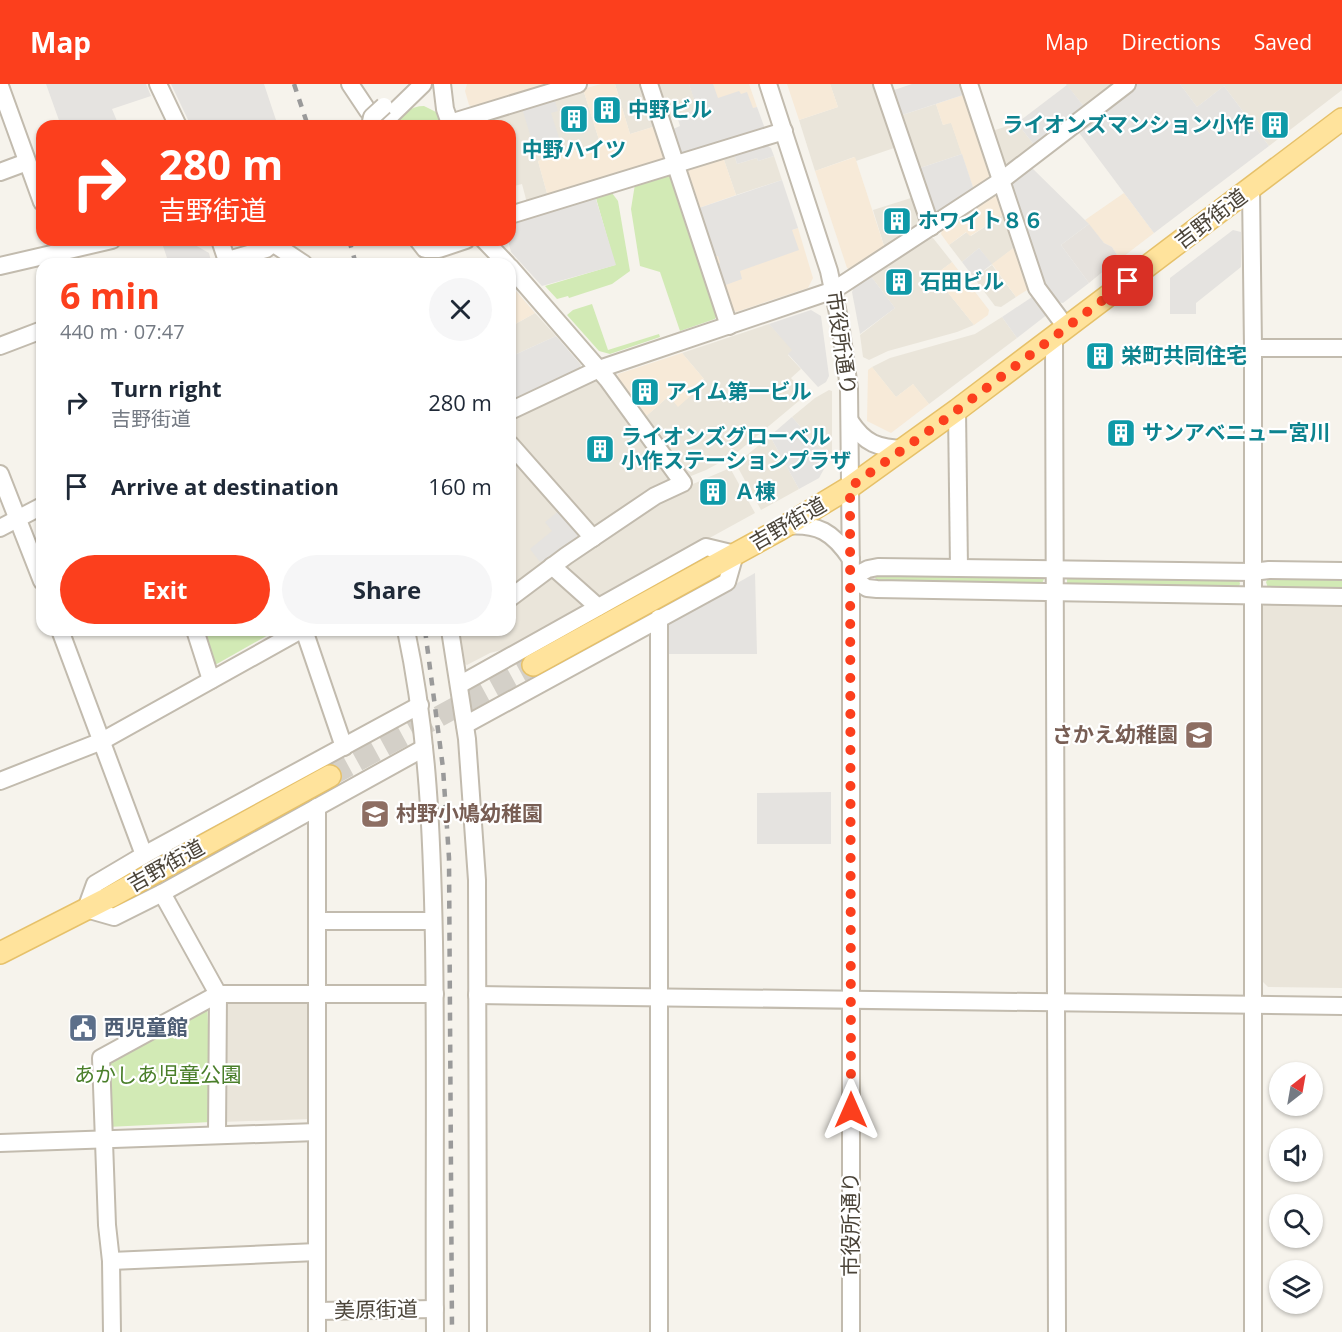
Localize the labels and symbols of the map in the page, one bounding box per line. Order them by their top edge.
building icon: 中野ビル [591,94,623,126]
place label: 中野ビル [628,95,712,123]
building icon: 中野ハイツ [558,103,590,135]
building icon: ライオンズマンション小作 [1259,109,1291,141]
place label: ライオンズマンション小作 [1002,110,1254,138]
place label: 中野ハイツ [522,135,626,163]
street label: 吉野街道 [1168,182,1252,255]
building icon: ホワイト８６ [881,205,913,237]
place label: ホワイト８６ [918,206,1044,234]
pin [1102,255,1153,306]
building icon: 石田ビル [883,266,915,298]
place label: 石田ビル [920,267,1004,295]
street label: 市役所通り [821,289,863,397]
building icon: 栄町共同住宅 [1084,340,1116,372]
place label: 栄町共同住宅 [1121,341,1247,369]
building icon: アイム第一ビル [629,376,661,408]
place label: アイム第一ビル [666,377,812,405]
building icon: サンアベニュー宮川 [1105,417,1137,449]
place label: サンアベニュー宮川 [1142,418,1331,446]
place label: ライオンズグローベル 小作ステーションプラザ [621,422,851,474]
building icon: ライオンズグローベル 小作ステーションプラザ [584,433,616,465]
building icon: Ａ棟 [697,476,729,508]
place label: Ａ棟 [734,477,776,505]
street label: 吉野街道 [744,490,831,556]
school or university icon: さかえ幼稚園 [1183,719,1215,751]
place label: さかえ幼稚園 [1052,720,1178,748]
school or university icon: 村野小鳩幼稚園 [359,798,391,830]
place label: 村野小鳩幼稚園 [396,799,543,827]
street label: 吉野街道 [122,833,209,898]
public building icon: 西児童館 [67,1012,99,1044]
place label: 西児童館 [104,1013,188,1041]
park label: あかしあ児童公園 [74,1060,242,1088]
north arrow [1269,1062,1323,1116]
position arrow [819,1078,883,1142]
street label: 市役所通り [836,1172,864,1277]
street label: 美原街道 [334,1294,418,1324]

